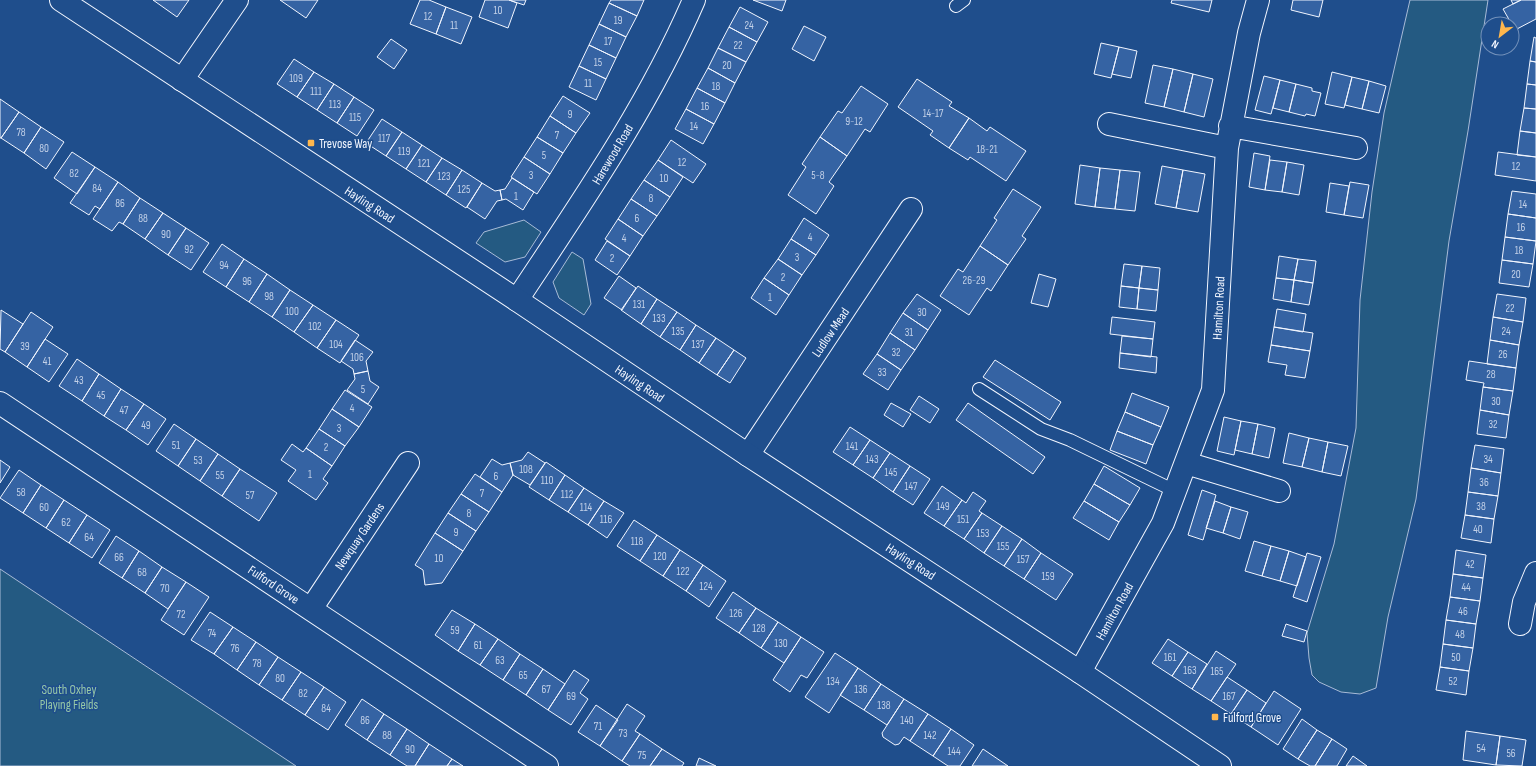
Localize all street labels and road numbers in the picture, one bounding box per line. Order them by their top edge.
street label: Harewood Road [589,121,637,188]
street label: Hayling Road [342,183,397,227]
street label: Hamilton Road [1209,276,1229,340]
street label: Ludlow Mead [808,305,853,360]
street label: Hayling Road [612,362,667,406]
street label: Newquay Gardens [331,500,388,573]
street label: Hayling Road [883,540,938,584]
street label: Fulford Grove [245,562,302,608]
street label: Hamilton Road [1093,580,1137,643]

